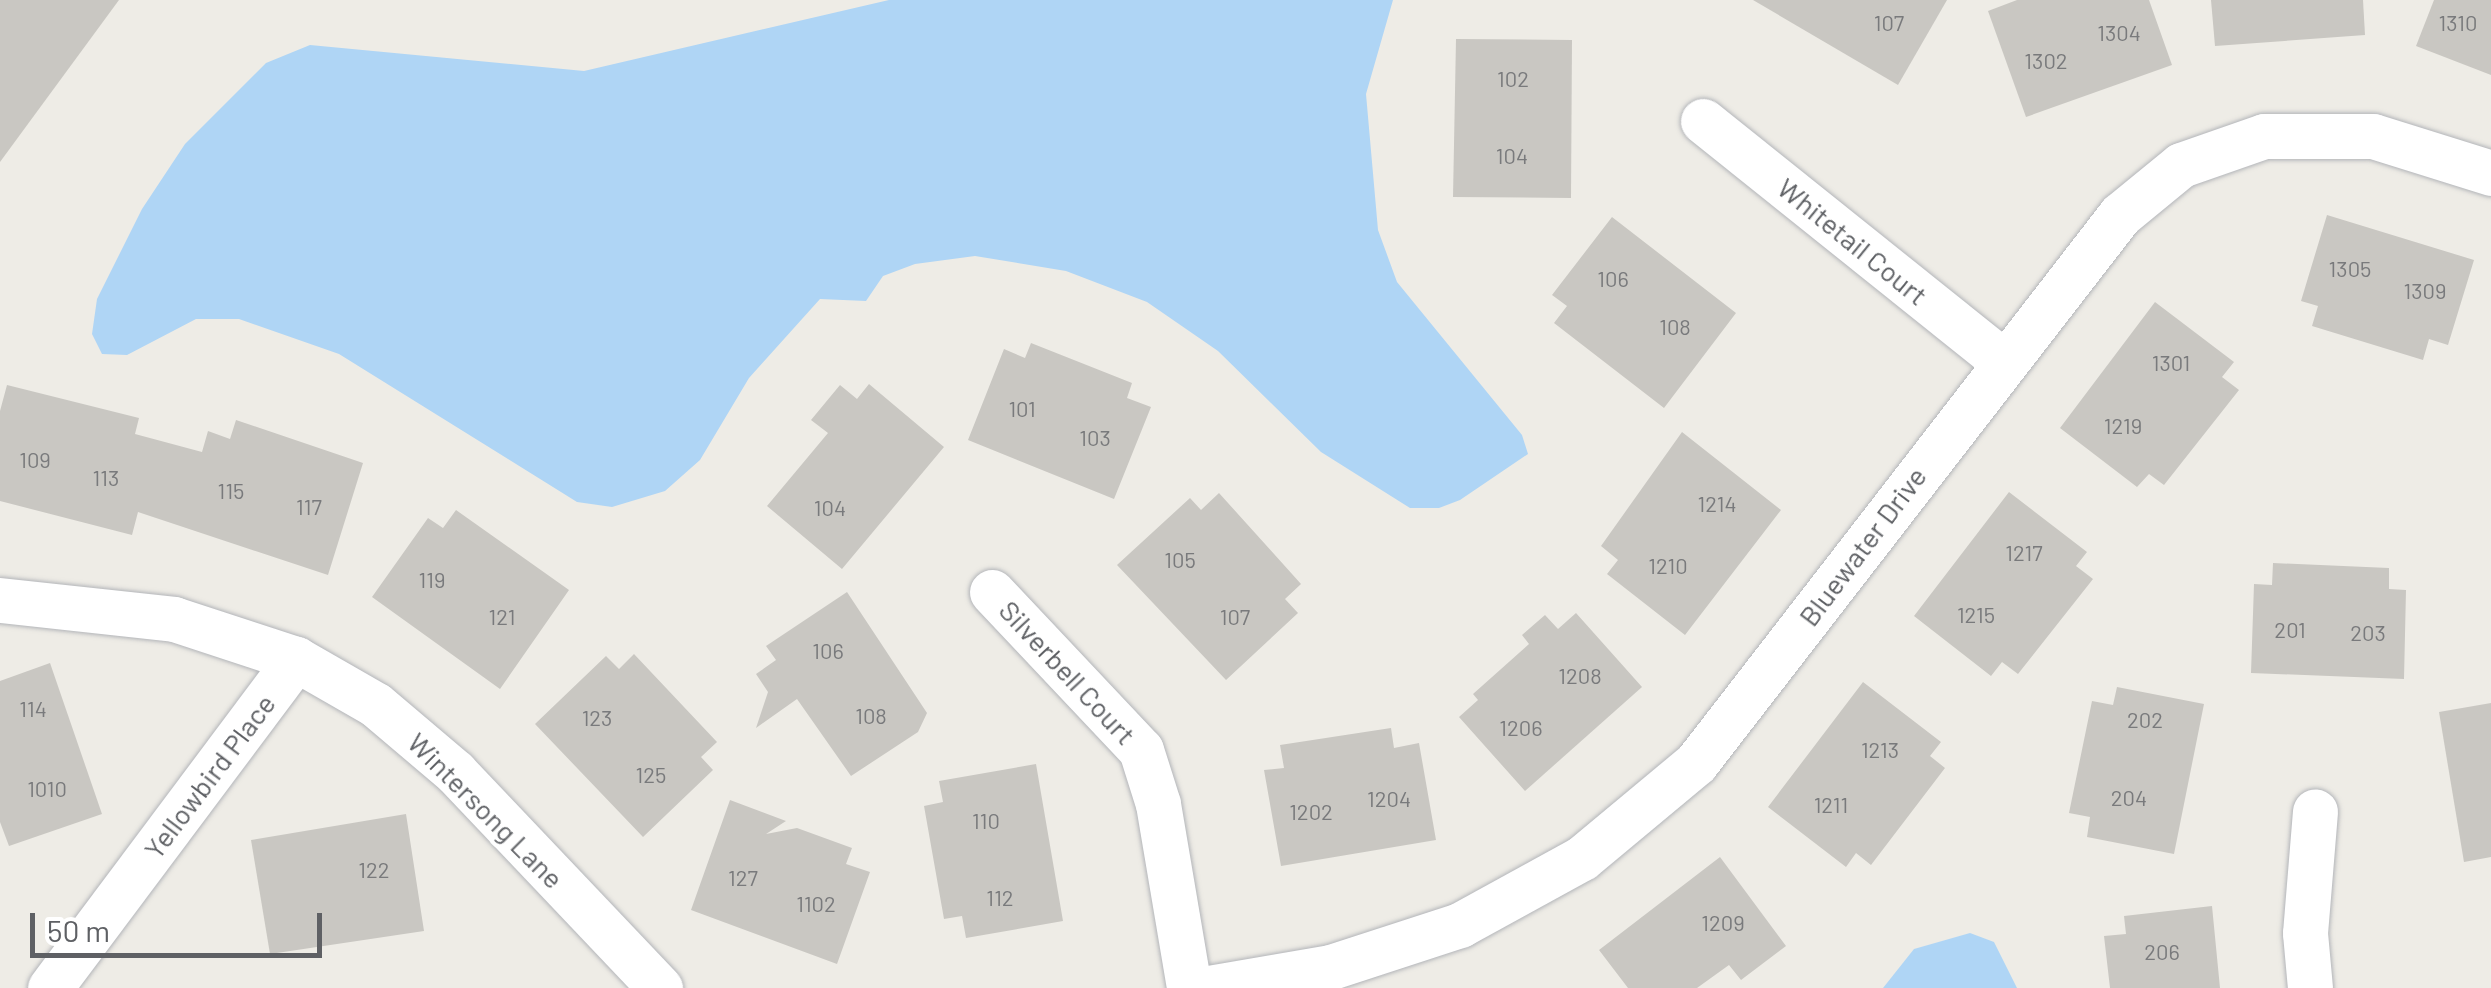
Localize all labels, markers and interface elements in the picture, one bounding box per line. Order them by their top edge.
house number: 107 [1874,10,1904,36]
house number: 1310 [2438,10,2478,36]
house number: 1304 [2097,20,2141,46]
house number: 1302 [2024,48,2068,74]
house number: 102 [1497,66,1529,92]
house number: 104 [1496,143,1528,169]
street label: Whitetail Court [1771,170,1935,312]
house number: 1305 [2329,256,2371,282]
house number: 106 [1597,266,1629,292]
house number: 1309 [2404,278,2446,304]
house number: 108 [1659,314,1691,340]
house number: 1301 [2152,350,2190,376]
house number: 101 [1008,396,1036,422]
house number: 1219 [2104,413,2142,439]
house number: 103 [1079,425,1111,451]
house number: 109 [19,447,51,473]
street label: Bluewater Drive [1791,460,1933,632]
house number: 113 [93,465,119,491]
house number: 115 [218,478,244,504]
house number: 1214 [1697,491,1737,517]
house number: 117 [296,494,322,520]
house number: 104 [814,495,846,521]
house number: 1217 [2005,540,2043,566]
house number: 105 [1164,547,1196,573]
house number: 1210 [1648,553,1688,579]
house number: 119 [419,567,445,593]
street label: Silverbell Court [993,593,1143,751]
house number: 1215 [1957,602,1995,628]
house number: 121 [489,604,515,630]
house number: 107 [1220,604,1250,630]
house number: 201 [2274,617,2306,643]
house number: 203 [2350,620,2386,646]
house number: 106 [812,638,844,664]
house number: 1208 [1558,663,1602,689]
street label: Yellowbird Place [136,687,282,865]
house number: 114 [19,696,47,722]
house number: 108 [855,703,887,729]
house number: 123 [582,705,612,731]
house number: 202 [2127,707,2163,733]
house number: 1206 [1499,715,1543,741]
street label: Wintersong Lane [401,725,571,895]
house number: 1213 [1861,737,1899,763]
house number: 125 [636,762,666,788]
house number: 1010 [27,776,67,802]
house number: 204 [2111,785,2147,811]
house number: 1204 [1367,786,1411,812]
house number: 1211 [1814,792,1848,818]
house number: 1202 [1289,799,1333,825]
house number: 110 [972,808,1000,834]
house number: 122 [358,857,390,883]
house number: 127 [728,865,758,891]
house number: 112 [986,885,1014,911]
house number: 1102 [796,891,836,917]
scale bar [35,893,328,955]
house number: 1209 [1701,910,1745,936]
text: 50 m [47,912,110,948]
house number: 206 [2144,939,2180,965]

